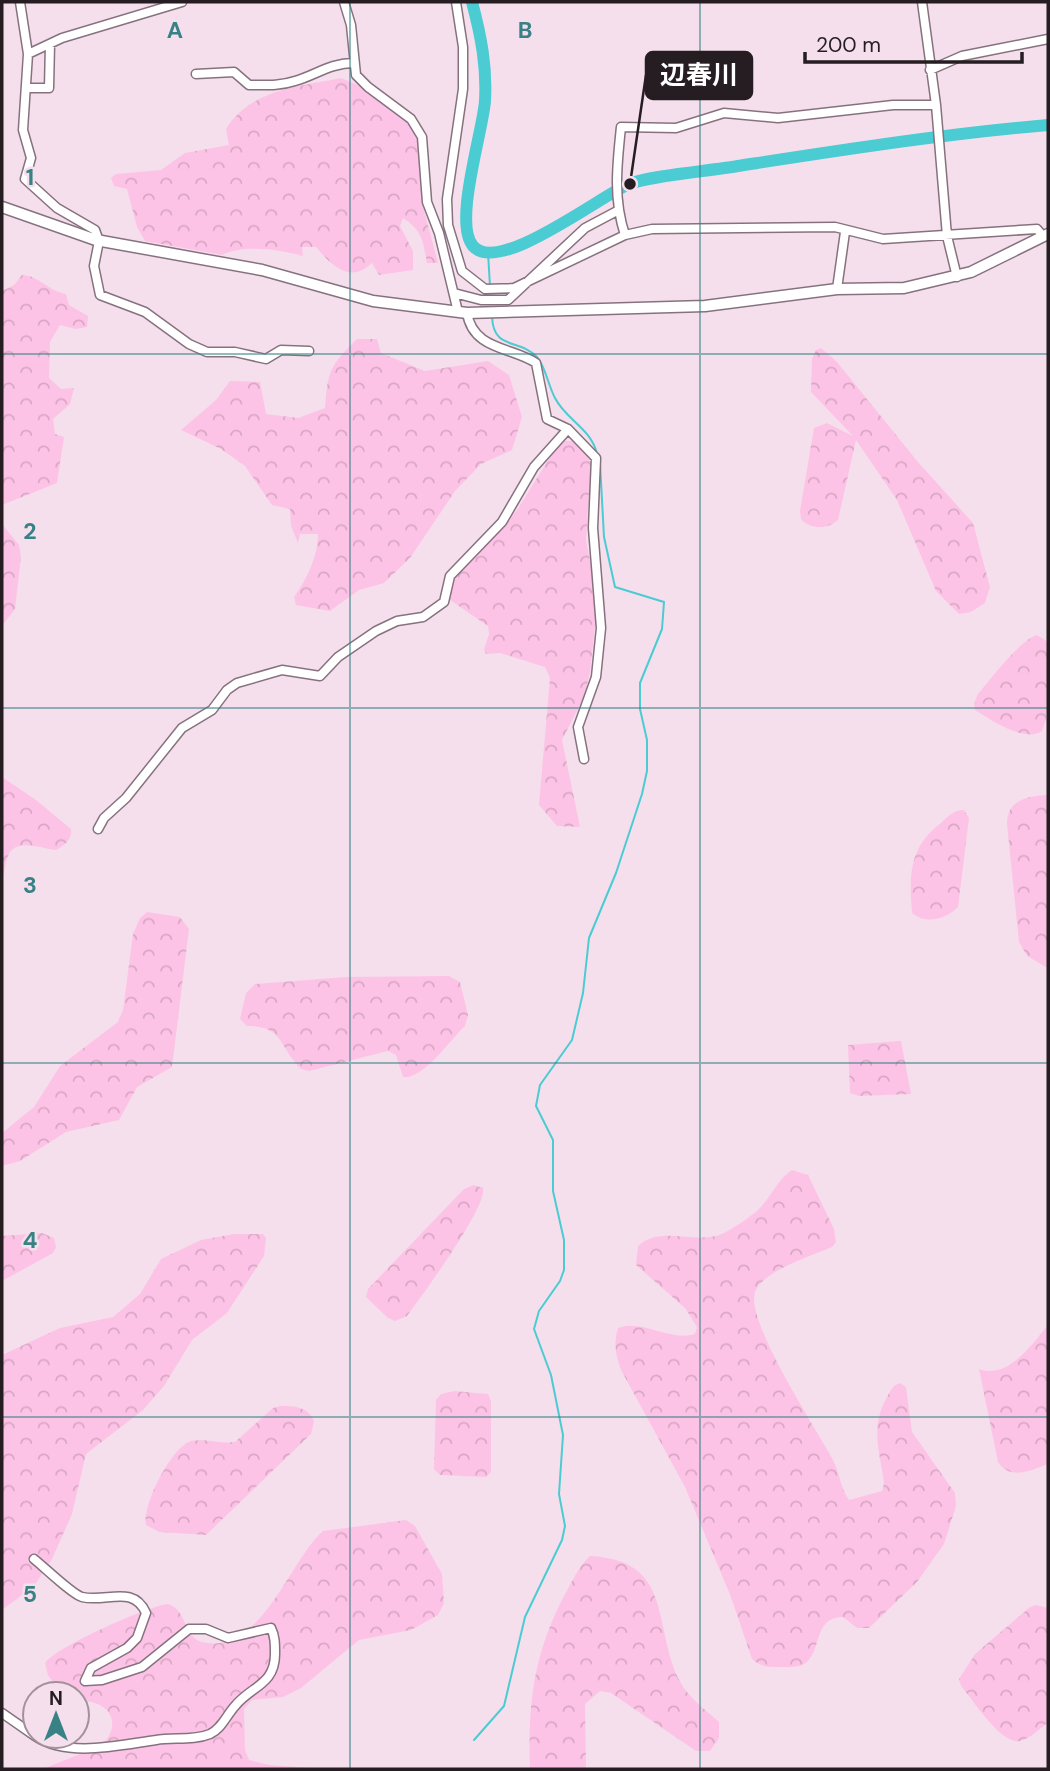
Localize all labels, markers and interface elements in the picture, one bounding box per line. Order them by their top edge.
text: A [167,15,183,45]
text: B [518,15,532,45]
scale bar [805,21,1022,65]
text: 200 m [816,31,881,59]
callout: 辺春川 [646,52,752,99]
text: 辺春川 [660,58,738,92]
text: 1 [26,162,34,192]
text: 2 [23,516,37,546]
text: 3 [23,870,37,900]
text: 4 [23,1225,38,1255]
text: 5 [23,1579,37,1609]
north arrow [21,1680,91,1750]
text: N [49,1686,63,1711]

